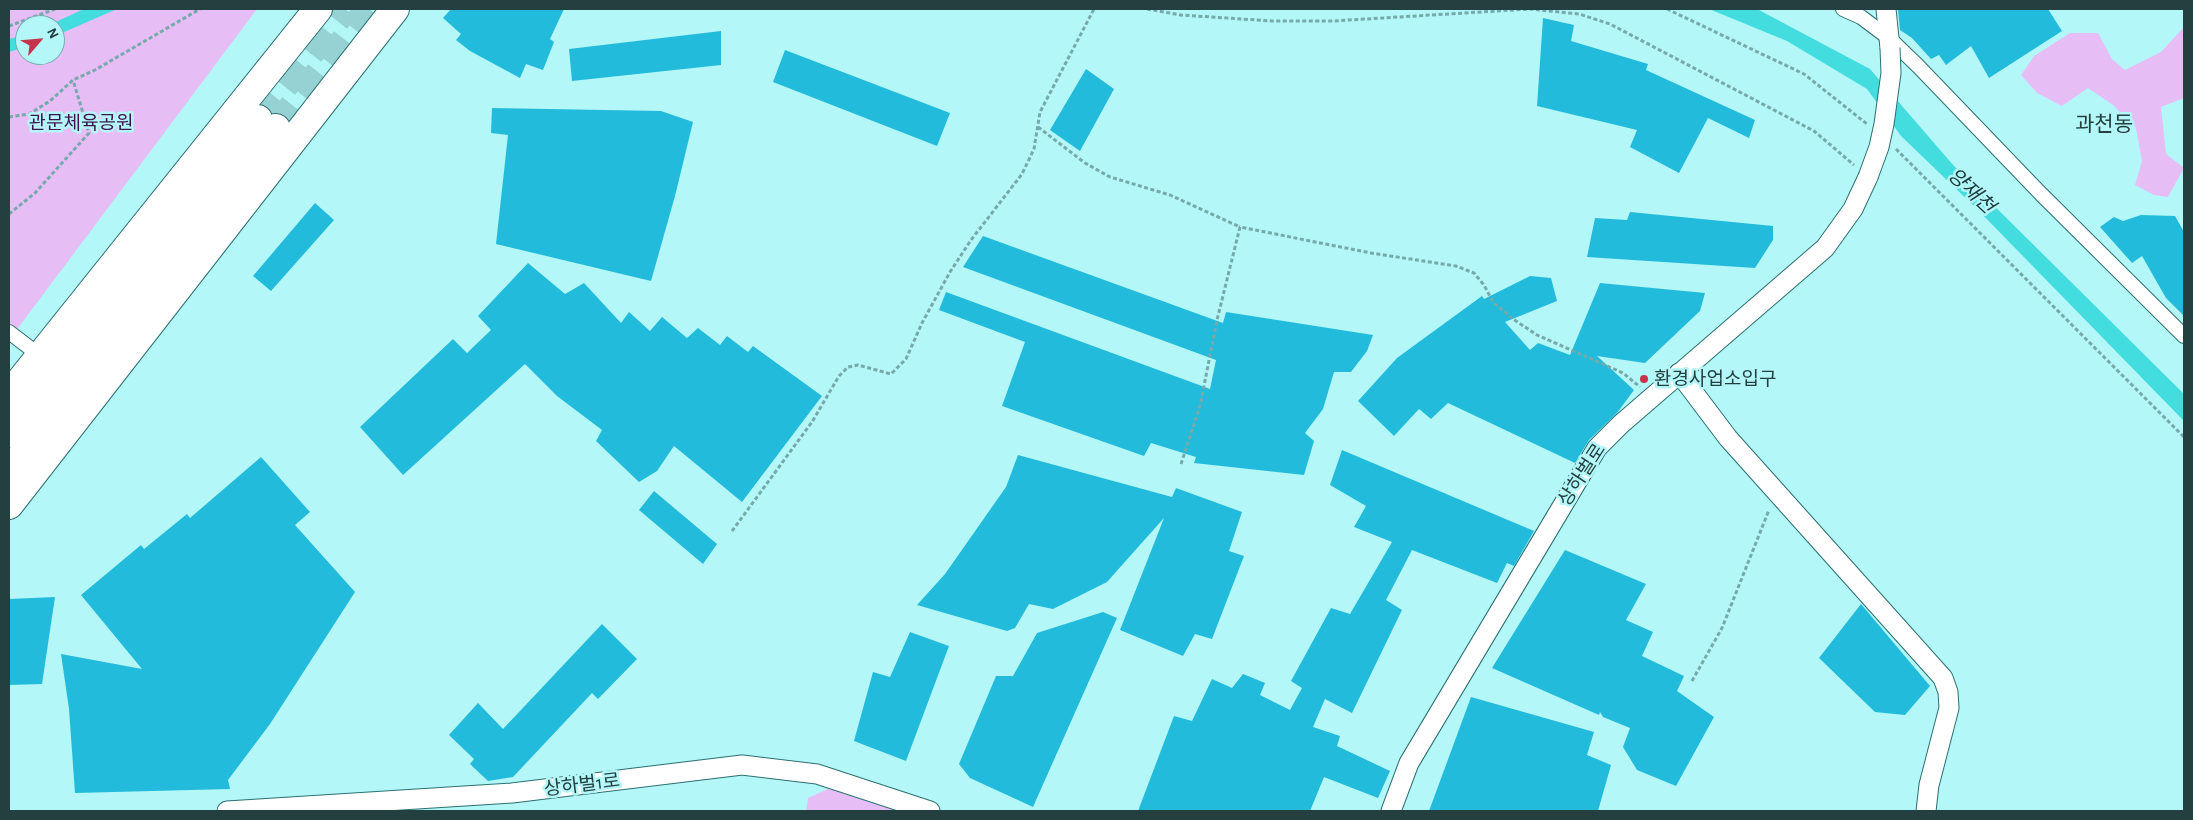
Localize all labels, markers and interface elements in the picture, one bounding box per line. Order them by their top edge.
north arrow [15,15,65,65]
text: N [44,26,61,41]
park label: 관문체육공원 [29,112,133,134]
district label: 과천동 [2075,112,2133,138]
water label: 양재천 [1943,163,1999,219]
place label: 환경사업소입구 [1654,368,1776,390]
marker: 환경사업소입구 [1638,373,1650,385]
street label: 상하벌로 [1553,439,1611,511]
street label: 상하벌1로 [543,769,621,801]

